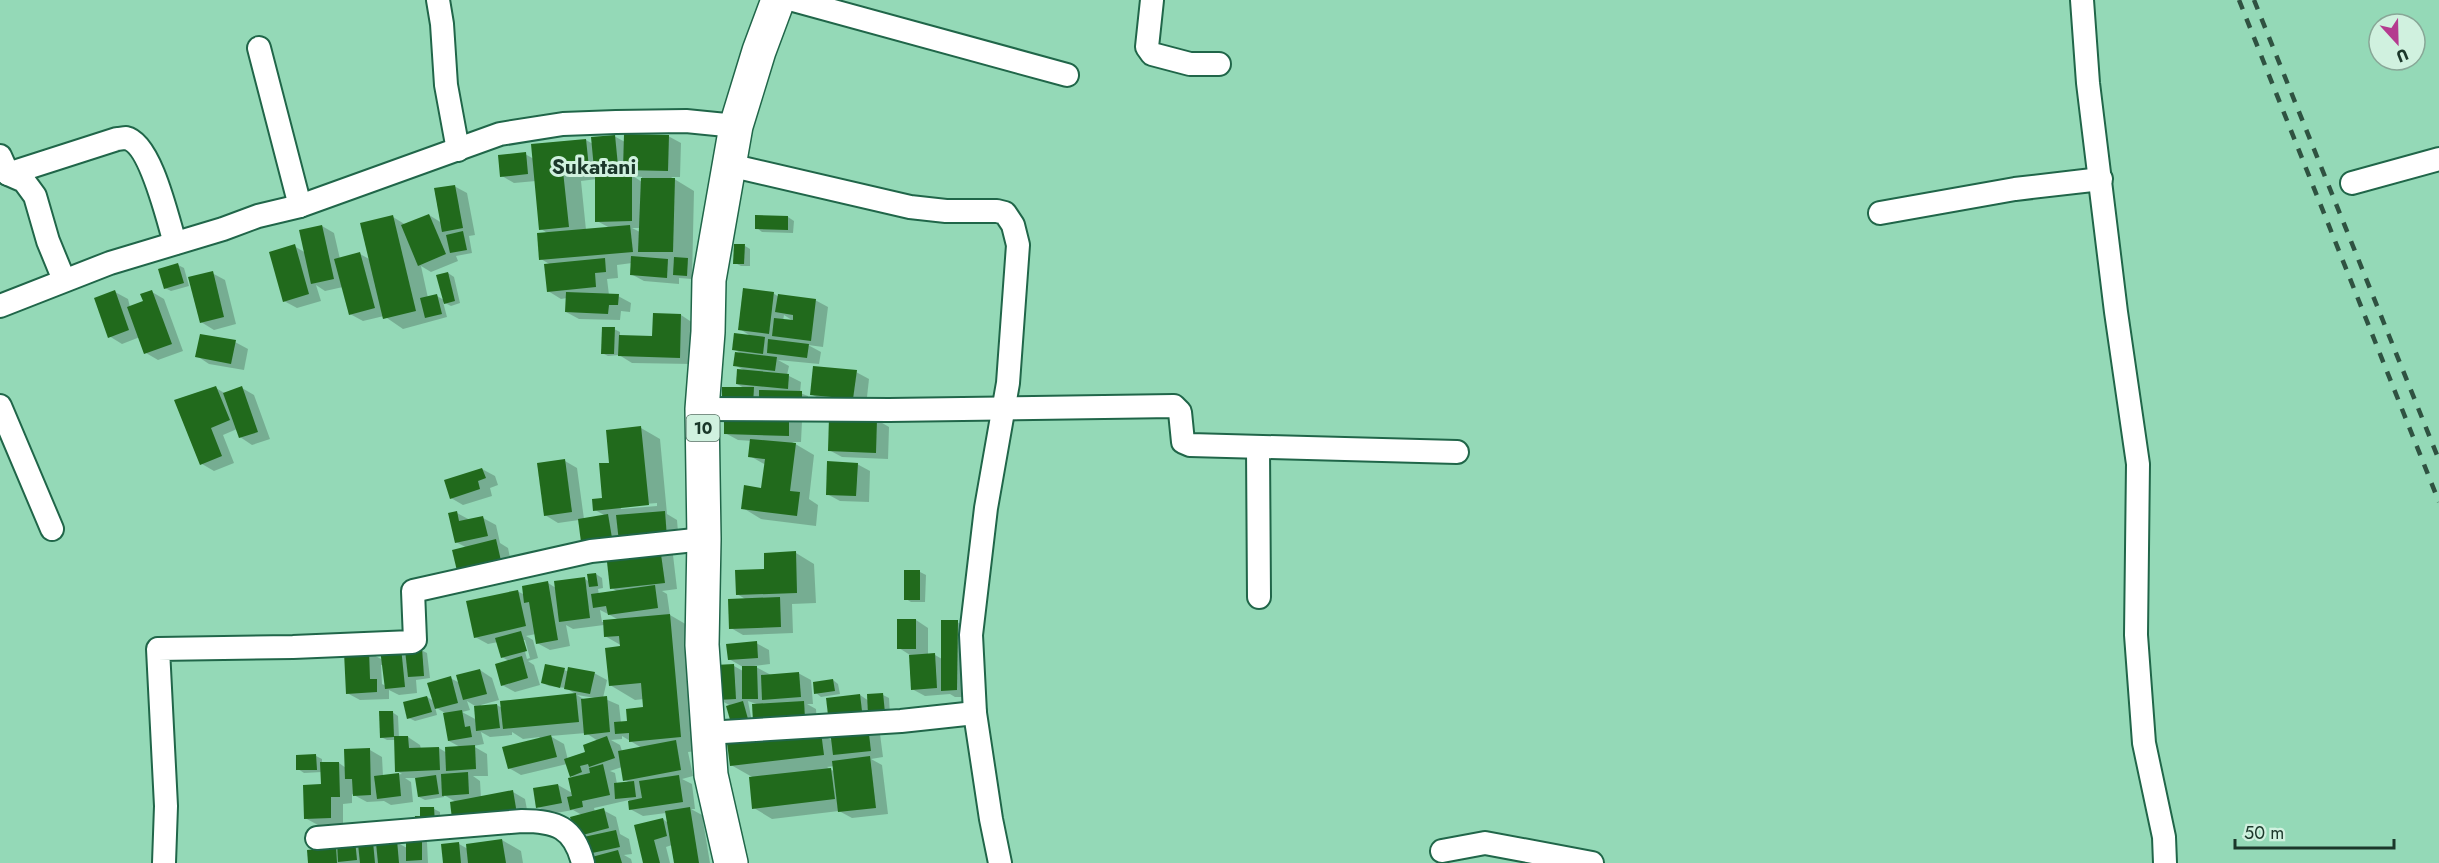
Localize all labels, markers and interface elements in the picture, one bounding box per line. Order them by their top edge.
north arrow [2367,12,2427,72]
text: U [2393,43,2412,68]
district label: Sukatani [552,152,636,182]
road number: 10 [686,415,720,441]
scale bar [2235,812,2394,850]
text: 50 m [2244,820,2284,846]

